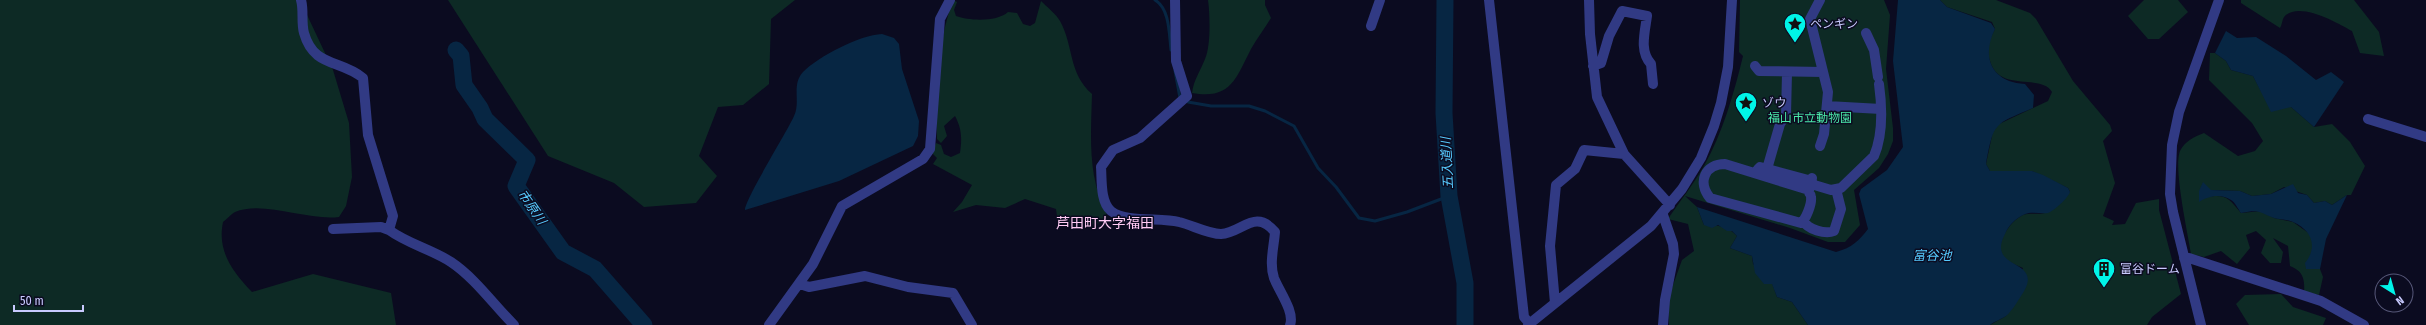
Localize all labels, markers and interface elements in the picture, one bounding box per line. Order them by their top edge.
place icon: ペンギン [1782,11,1808,44]
place label: ペンギン [1810,17,1858,31]
place icon: ゾウ [1733,90,1759,123]
place label: ゾウ [1762,96,1786,110]
park label: 福山市立動物園 [1768,111,1852,125]
water label: 五入道川 [1438,135,1456,189]
water label: 市原川 [515,187,550,229]
district label: 芦田町大字福田 [1056,215,1154,232]
water label: 富谷池 [1912,248,1953,263]
building icon: 富谷ドーム [2091,256,2117,289]
place label: 富谷ドーム [2120,262,2180,276]
north arrow [2374,273,2414,313]
scale bar [14,287,83,313]
text: N [2393,293,2406,308]
text: 50 m [20,294,44,308]

